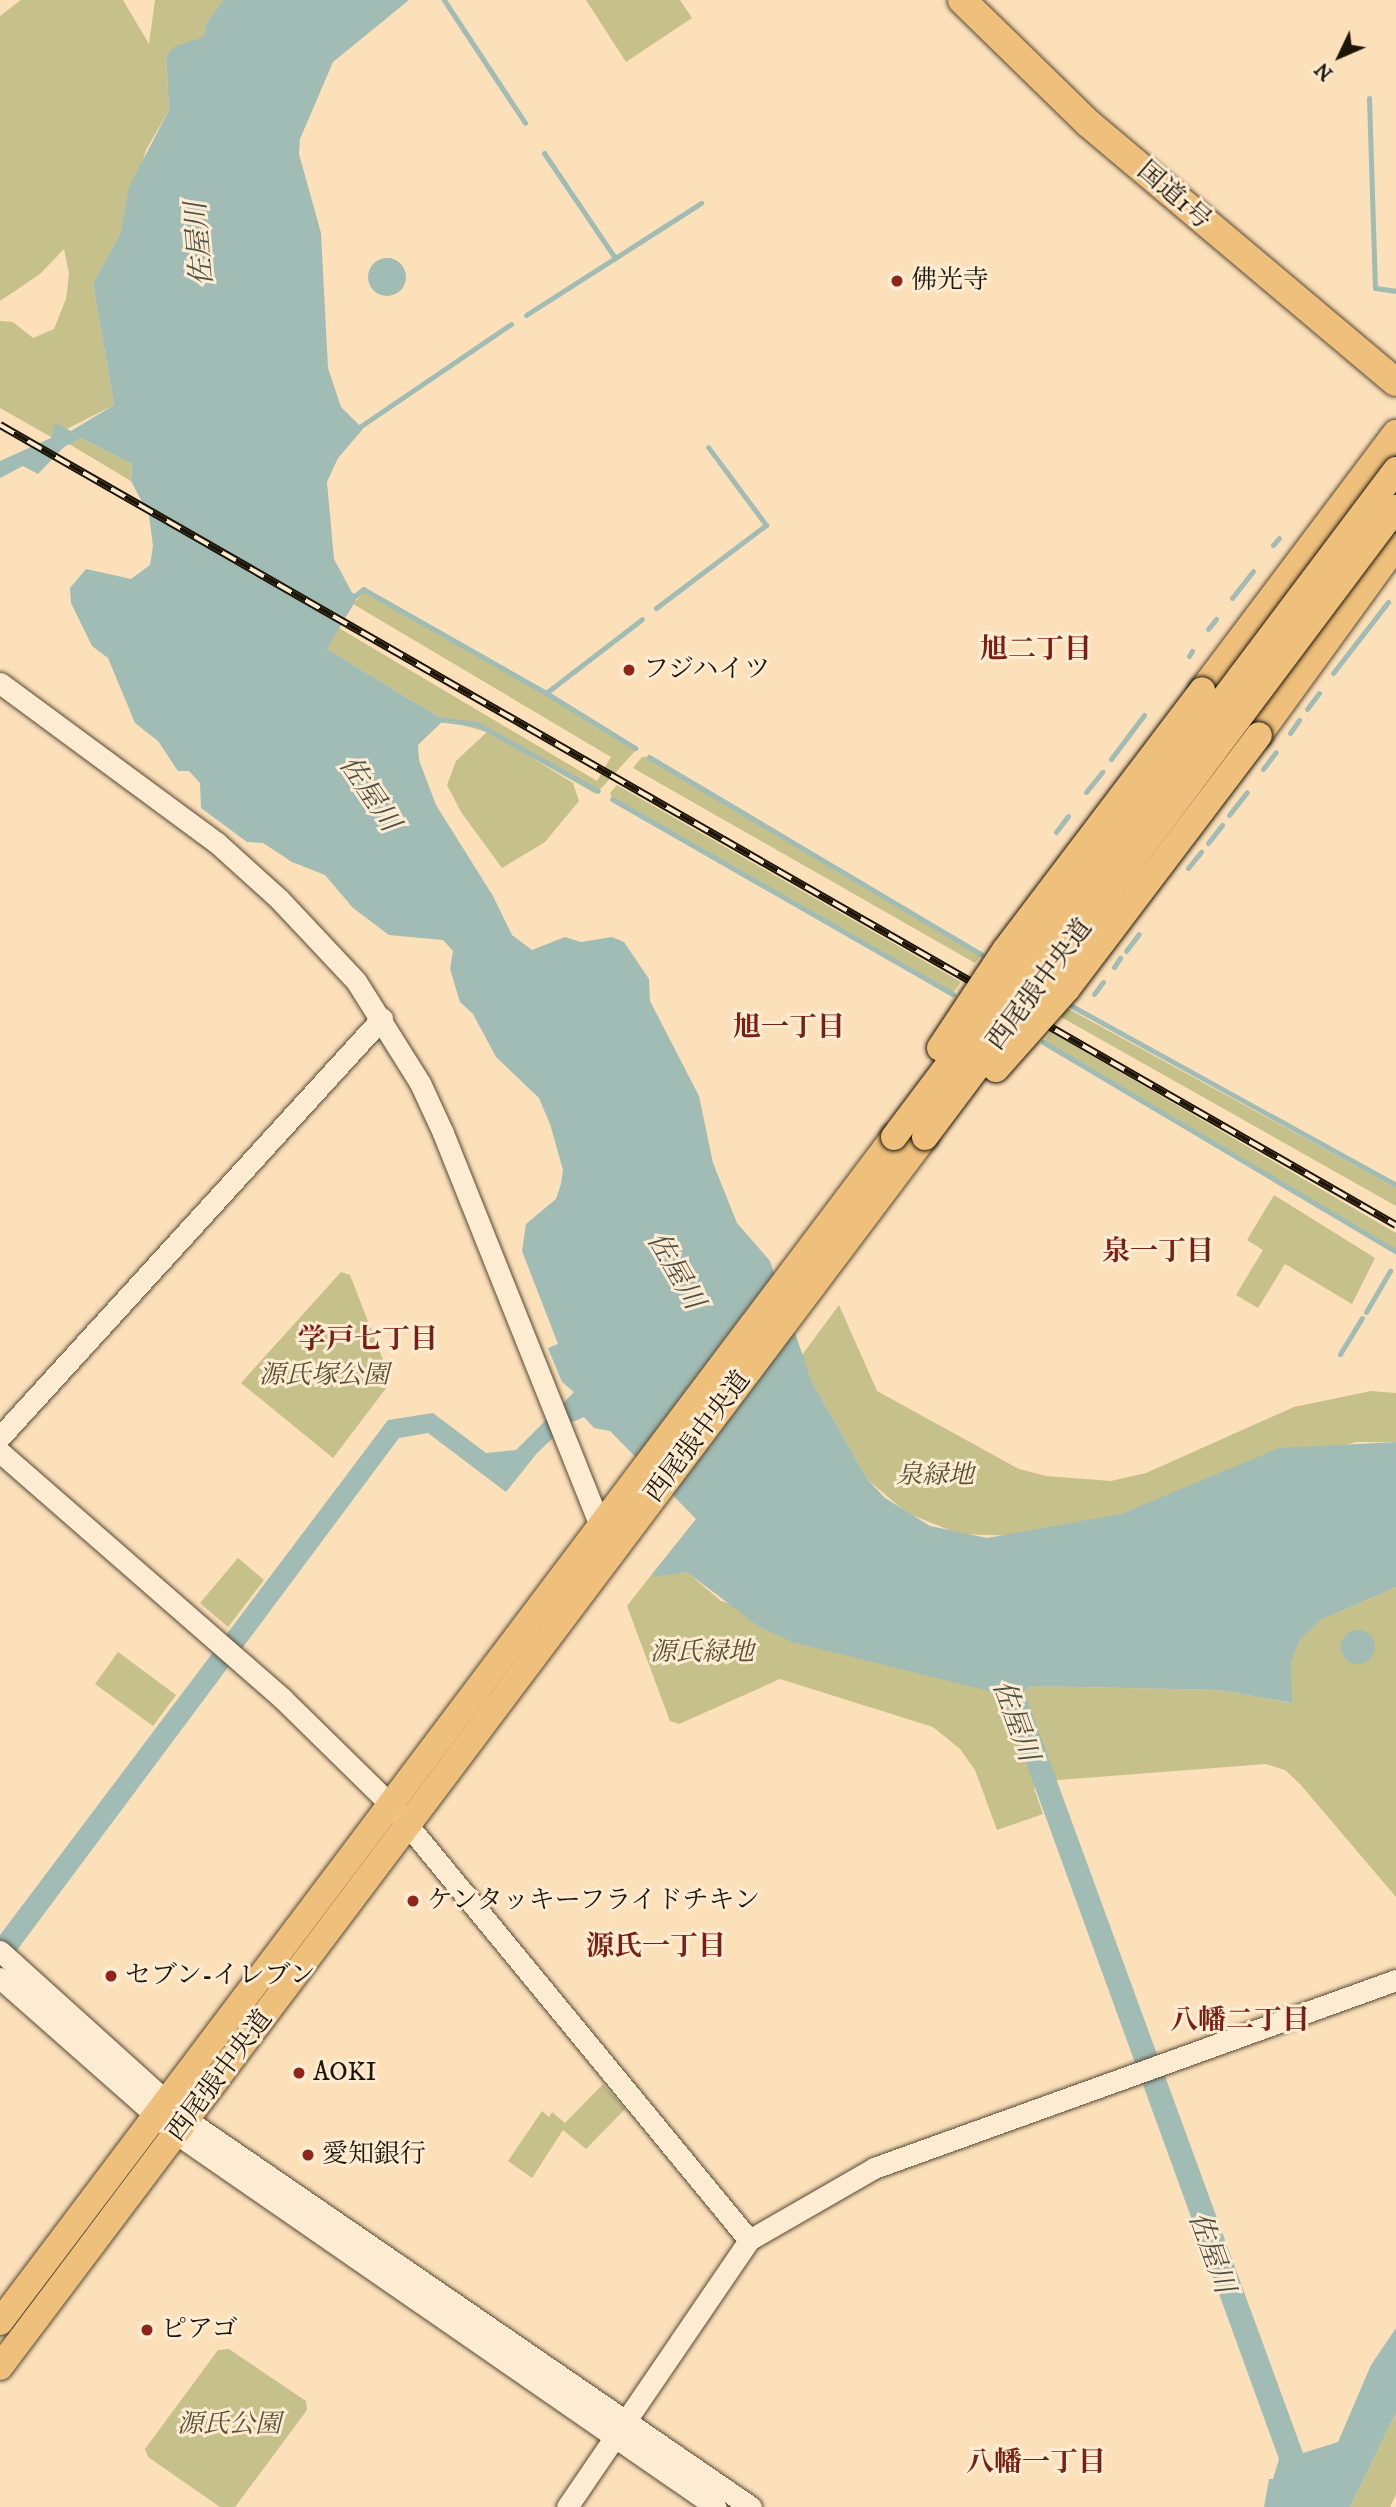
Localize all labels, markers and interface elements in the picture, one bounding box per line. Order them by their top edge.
north arrow [1305,21,1375,91]
text: N [1311,57,1338,85]
street label: 国道1号 [1131,156,1217,236]
water label: 佐屋川 [180,201,220,287]
place label: 佛光寺 [911,265,989,297]
marker: 佛光寺 [889,273,905,289]
district label: 旭二丁目 [980,633,1092,667]
place label: フジハイツ [643,654,773,686]
marker: フジハイツ [621,662,637,678]
water label: 佐屋川 [332,750,406,838]
street label: 西尾張中央道 [981,913,1099,1057]
district label: 旭一丁目 [733,1011,845,1045]
water label: 佐屋川 [639,1226,711,1316]
district label: 泉一丁目 [1102,1235,1214,1269]
district label: 学戸七丁目 [298,1323,438,1357]
park label: 源氏塚公園 [259,1360,389,1392]
street label: 西尾張中央道 [639,1365,757,1509]
park label: 泉緑地 [896,1460,974,1492]
park label: 源氏緑地 [650,1637,754,1669]
water label: 佐屋川 [985,1676,1045,1766]
place label: ケンタッキーフライドチキン [427,1885,765,1917]
marker: ケンタッキーフライドチキン [405,1893,421,1909]
district label: 源氏一丁目 [586,1930,726,1964]
place label: セブン-イレブン [125,1960,318,1992]
marker: セブン-イレブン [103,1968,119,1984]
street label: 西尾張中央道 [161,2004,279,2148]
district label: 八幡二丁目 [1170,2004,1310,2038]
place label: AOKI [313,2057,376,2089]
marker: AOKI [291,2065,307,2081]
place label: 愛知銀行 [322,2139,426,2171]
marker: 愛知銀行 [300,2147,316,2163]
water label: 佐屋川 [1181,2208,1241,2298]
place label: ピアゴ [161,2314,239,2346]
marker: ピアゴ [139,2322,155,2338]
park label: 源氏公園 [177,2409,281,2441]
district label: 八幡一丁目 [966,2446,1106,2480]

